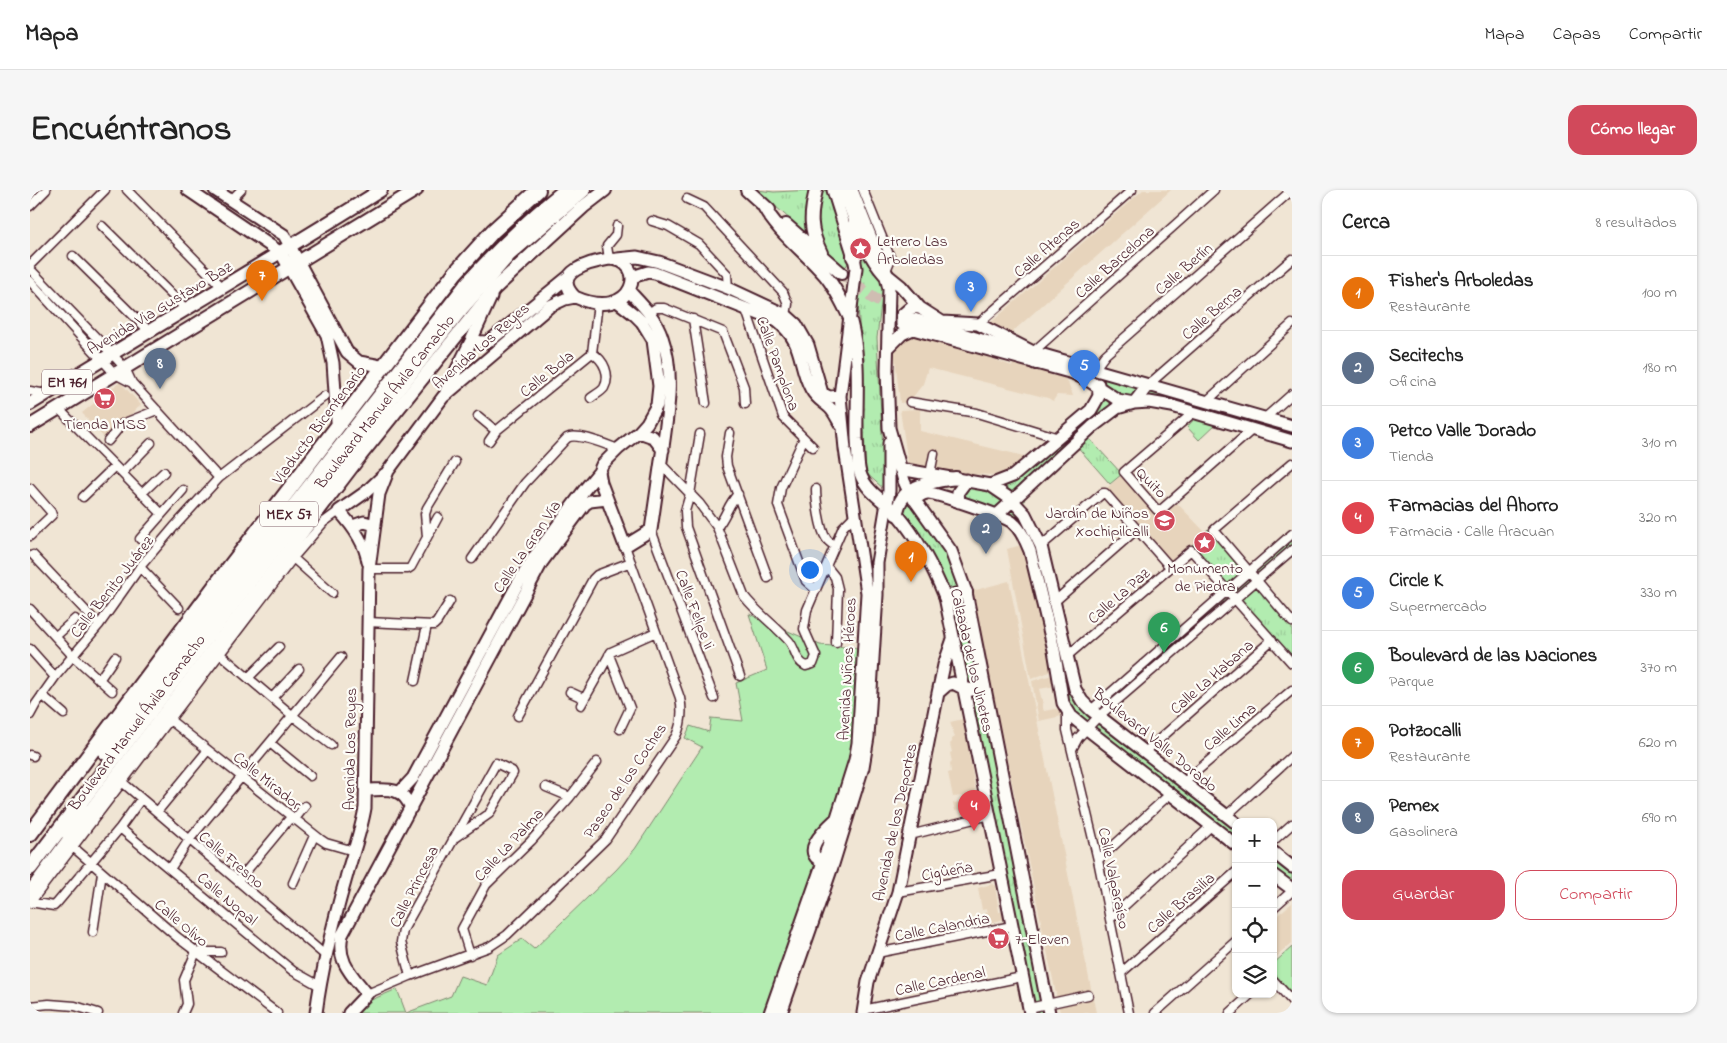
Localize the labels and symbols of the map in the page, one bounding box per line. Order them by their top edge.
street label: Calle Atenas [1009,213,1086,284]
street label: Calle Barcelona [1070,220,1161,305]
place label: Letrero Las Arboledas [877,230,948,272]
place icon: Letrero Las Arboledas [849,237,873,261]
street label: Calle Berlín [1150,237,1219,302]
street label: Avenida Via Gustavo Baz [83,256,238,362]
pin: 7 [246,260,278,301]
pin: 3 [955,271,987,312]
street label: Calle Berna [1177,280,1248,347]
street label: Avenida Los Reyes [427,297,535,396]
street label: Boulevard Manuel Ávila Camacho [309,310,461,495]
street label: Calle Pamplona [749,313,805,414]
street label: Calle Bola [515,345,580,404]
pin: 8 [144,348,176,389]
pin: 5 [1068,350,1100,391]
street label: Viaducto Bicentenario [266,361,372,491]
road number: EM 761 [42,370,92,394]
supermarket icon: Tienda IMSS [93,387,117,411]
place label: Tienda IMSS [64,413,146,437]
street label: Quito [1129,462,1172,505]
street label: Calle La Gran Vía [488,496,568,599]
road number: MEX 57 [260,502,318,526]
place label: Jardín de Niños Xochipilcalli [1046,502,1149,544]
school or university icon: Jardín de Niños Xochipilcalli [1153,509,1177,533]
pin: 2 [970,513,1002,554]
street label: Calle Benito Juárez [65,531,160,644]
place icon: Monumento de Piedra [1193,531,1217,555]
pin: 1 [895,541,927,582]
your location [797,557,823,583]
place label: Monumento de Piedra [1167,557,1243,599]
street label: Calle La Paz [1083,562,1156,631]
street label: Calle Felipe Ii [668,566,720,653]
street label: Calzada de los Jinetes [943,586,999,735]
street label: Avenida Niños Héroes [832,597,864,741]
pin: 6 [1148,612,1180,653]
street label: Boulevard Manuel Ávila Camacho [62,630,212,817]
street label: Calle La Habana [1165,634,1259,721]
street label: Boulevard Valle Dorado [1086,682,1222,798]
street label: Avenida Los Reyes [338,687,364,811]
street label: Calle Lima [1198,698,1262,758]
street label: Paseo de los Coches [578,718,673,844]
street label: Avenida de los Deportes [867,741,924,904]
street label: Calle Mirador [227,746,306,817]
pin: 4 [958,790,990,831]
street label: Calle La Palma [469,803,550,888]
street label: Calle Valparaíso [1091,825,1136,931]
street label: Calle Fresno [193,826,269,895]
street label: Calle Princesa [384,842,446,932]
street label: Cigûeña [920,856,975,888]
street label: Calle Nopal [191,867,263,932]
street label: Calle Brasilia [1142,867,1221,940]
street label: Calle Olivo [148,894,213,953]
street label: Calle Calandria [893,907,992,949]
supermarket icon: 7-Eleven [987,926,1011,950]
place label: 7-Eleven [1015,928,1069,952]
street label: Calle Cardenal [893,961,988,1003]

